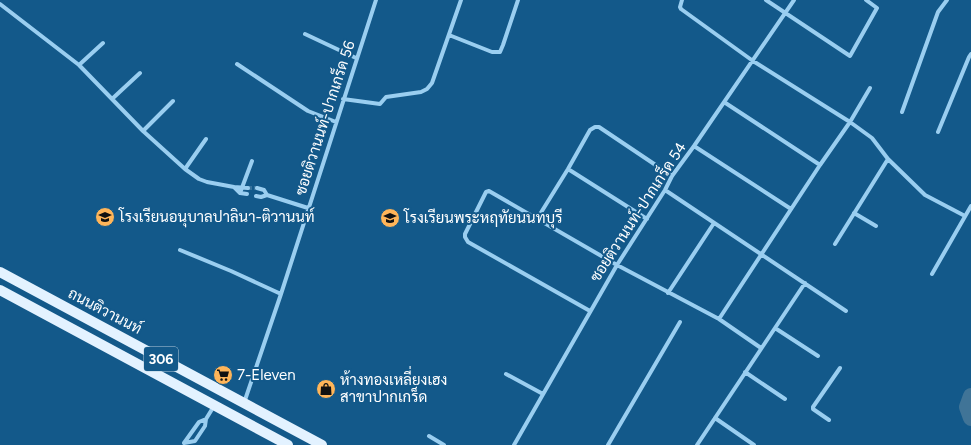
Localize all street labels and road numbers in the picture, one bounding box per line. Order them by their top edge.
street label: ซอยติวานนท์-ปากเกร็ด 56 [290,37,359,198]
street label: ซอยติวานนท์-ปากเกร็ด 54 [584,138,690,285]
street label: ถนนติวานนท์ [65,283,145,338]
road number: 306 [144,347,178,371]

